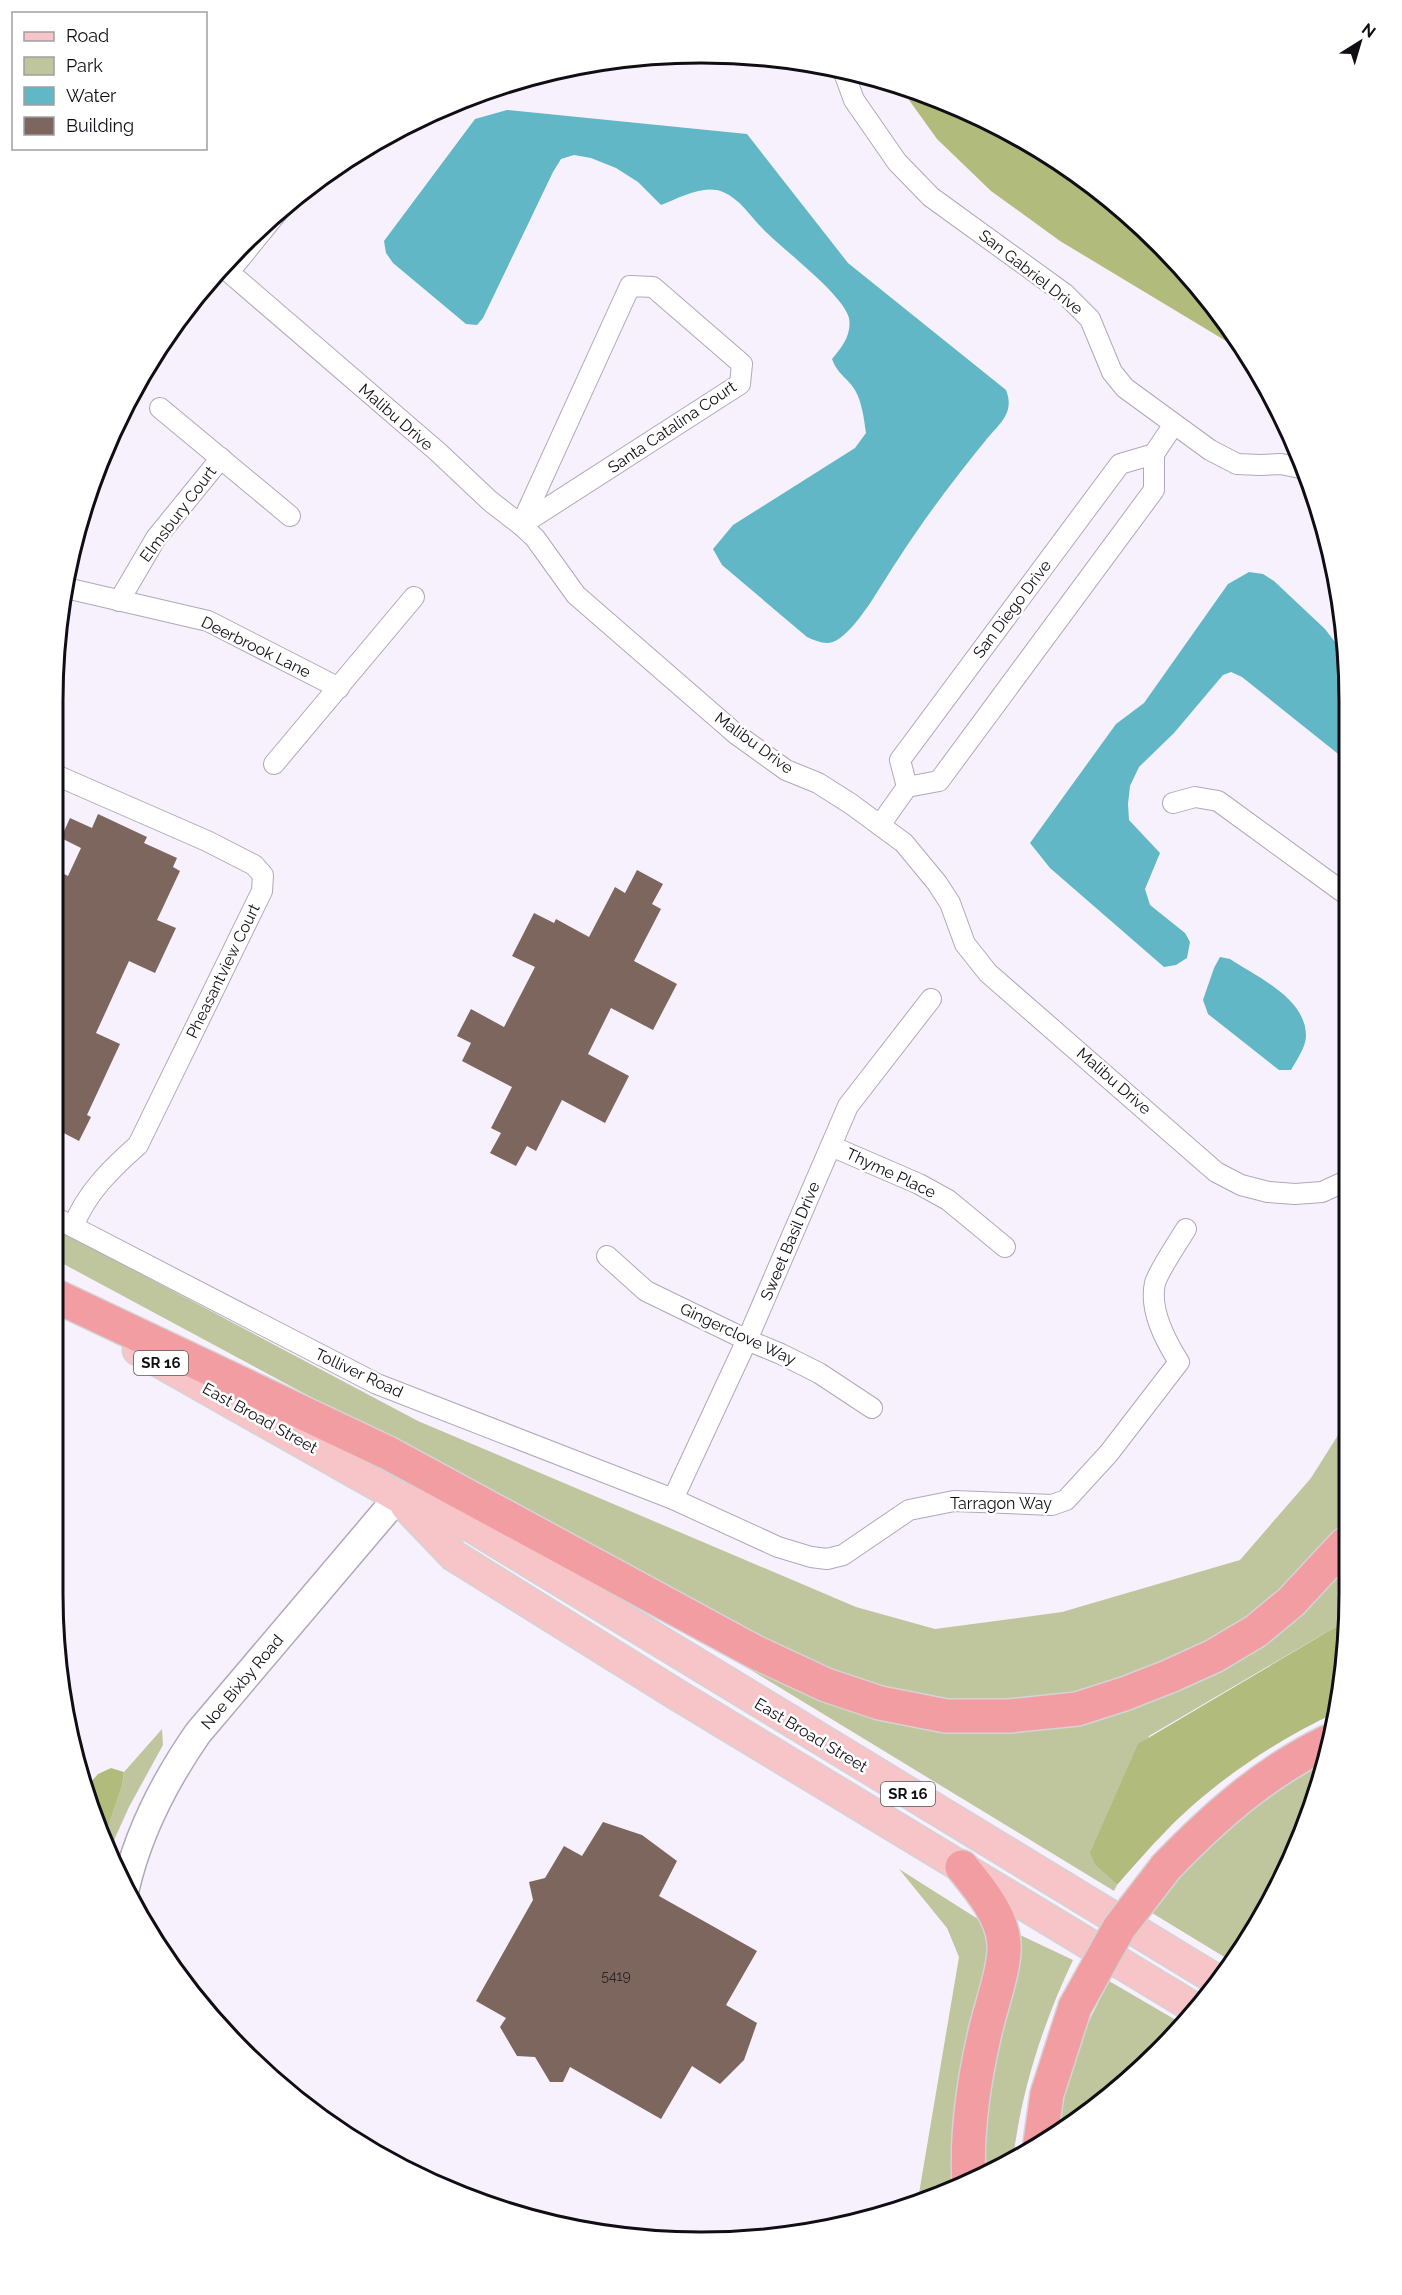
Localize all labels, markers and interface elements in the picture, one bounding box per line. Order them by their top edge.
legend [12,12,207,150]
north arrow [1330,12,1390,72]
text: N [1358,19,1379,42]
text: Road [66,25,109,46]
text: Park [66,55,103,76]
text: Water [66,85,117,106]
text: Building [66,115,134,136]
street label: San Gabriel Drive [975,226,1087,318]
street label: Santa Catalina Court [604,377,740,477]
street label: Malibu Drive [355,380,437,454]
street label: Elmsbury Court [136,462,221,566]
street label: San Diego Drive [969,556,1055,662]
street label: Deerbrook Lane [198,612,314,682]
street label: Malibu Drive [711,708,797,778]
street label: Pheasantview Court [182,900,264,1041]
street label: Malibu Drive [1073,1044,1155,1118]
street label: Thyme Place [843,1144,939,1202]
street label: Sweet Basil Drive [756,1179,824,1303]
street label: Gingerclove Way [677,1299,799,1369]
street label: Tolliver Road [312,1344,406,1402]
road number: SR 16 [134,1351,188,1375]
street label: East Broad Street [199,1379,321,1458]
street label: Tarragon Way [950,1494,1052,1513]
street label: Noe Bixby Road [197,1631,287,1733]
street label: East Broad Street [751,1694,871,1776]
road number: SR 16 [881,1782,935,1806]
house number: 5419 [601,1968,631,1984]

